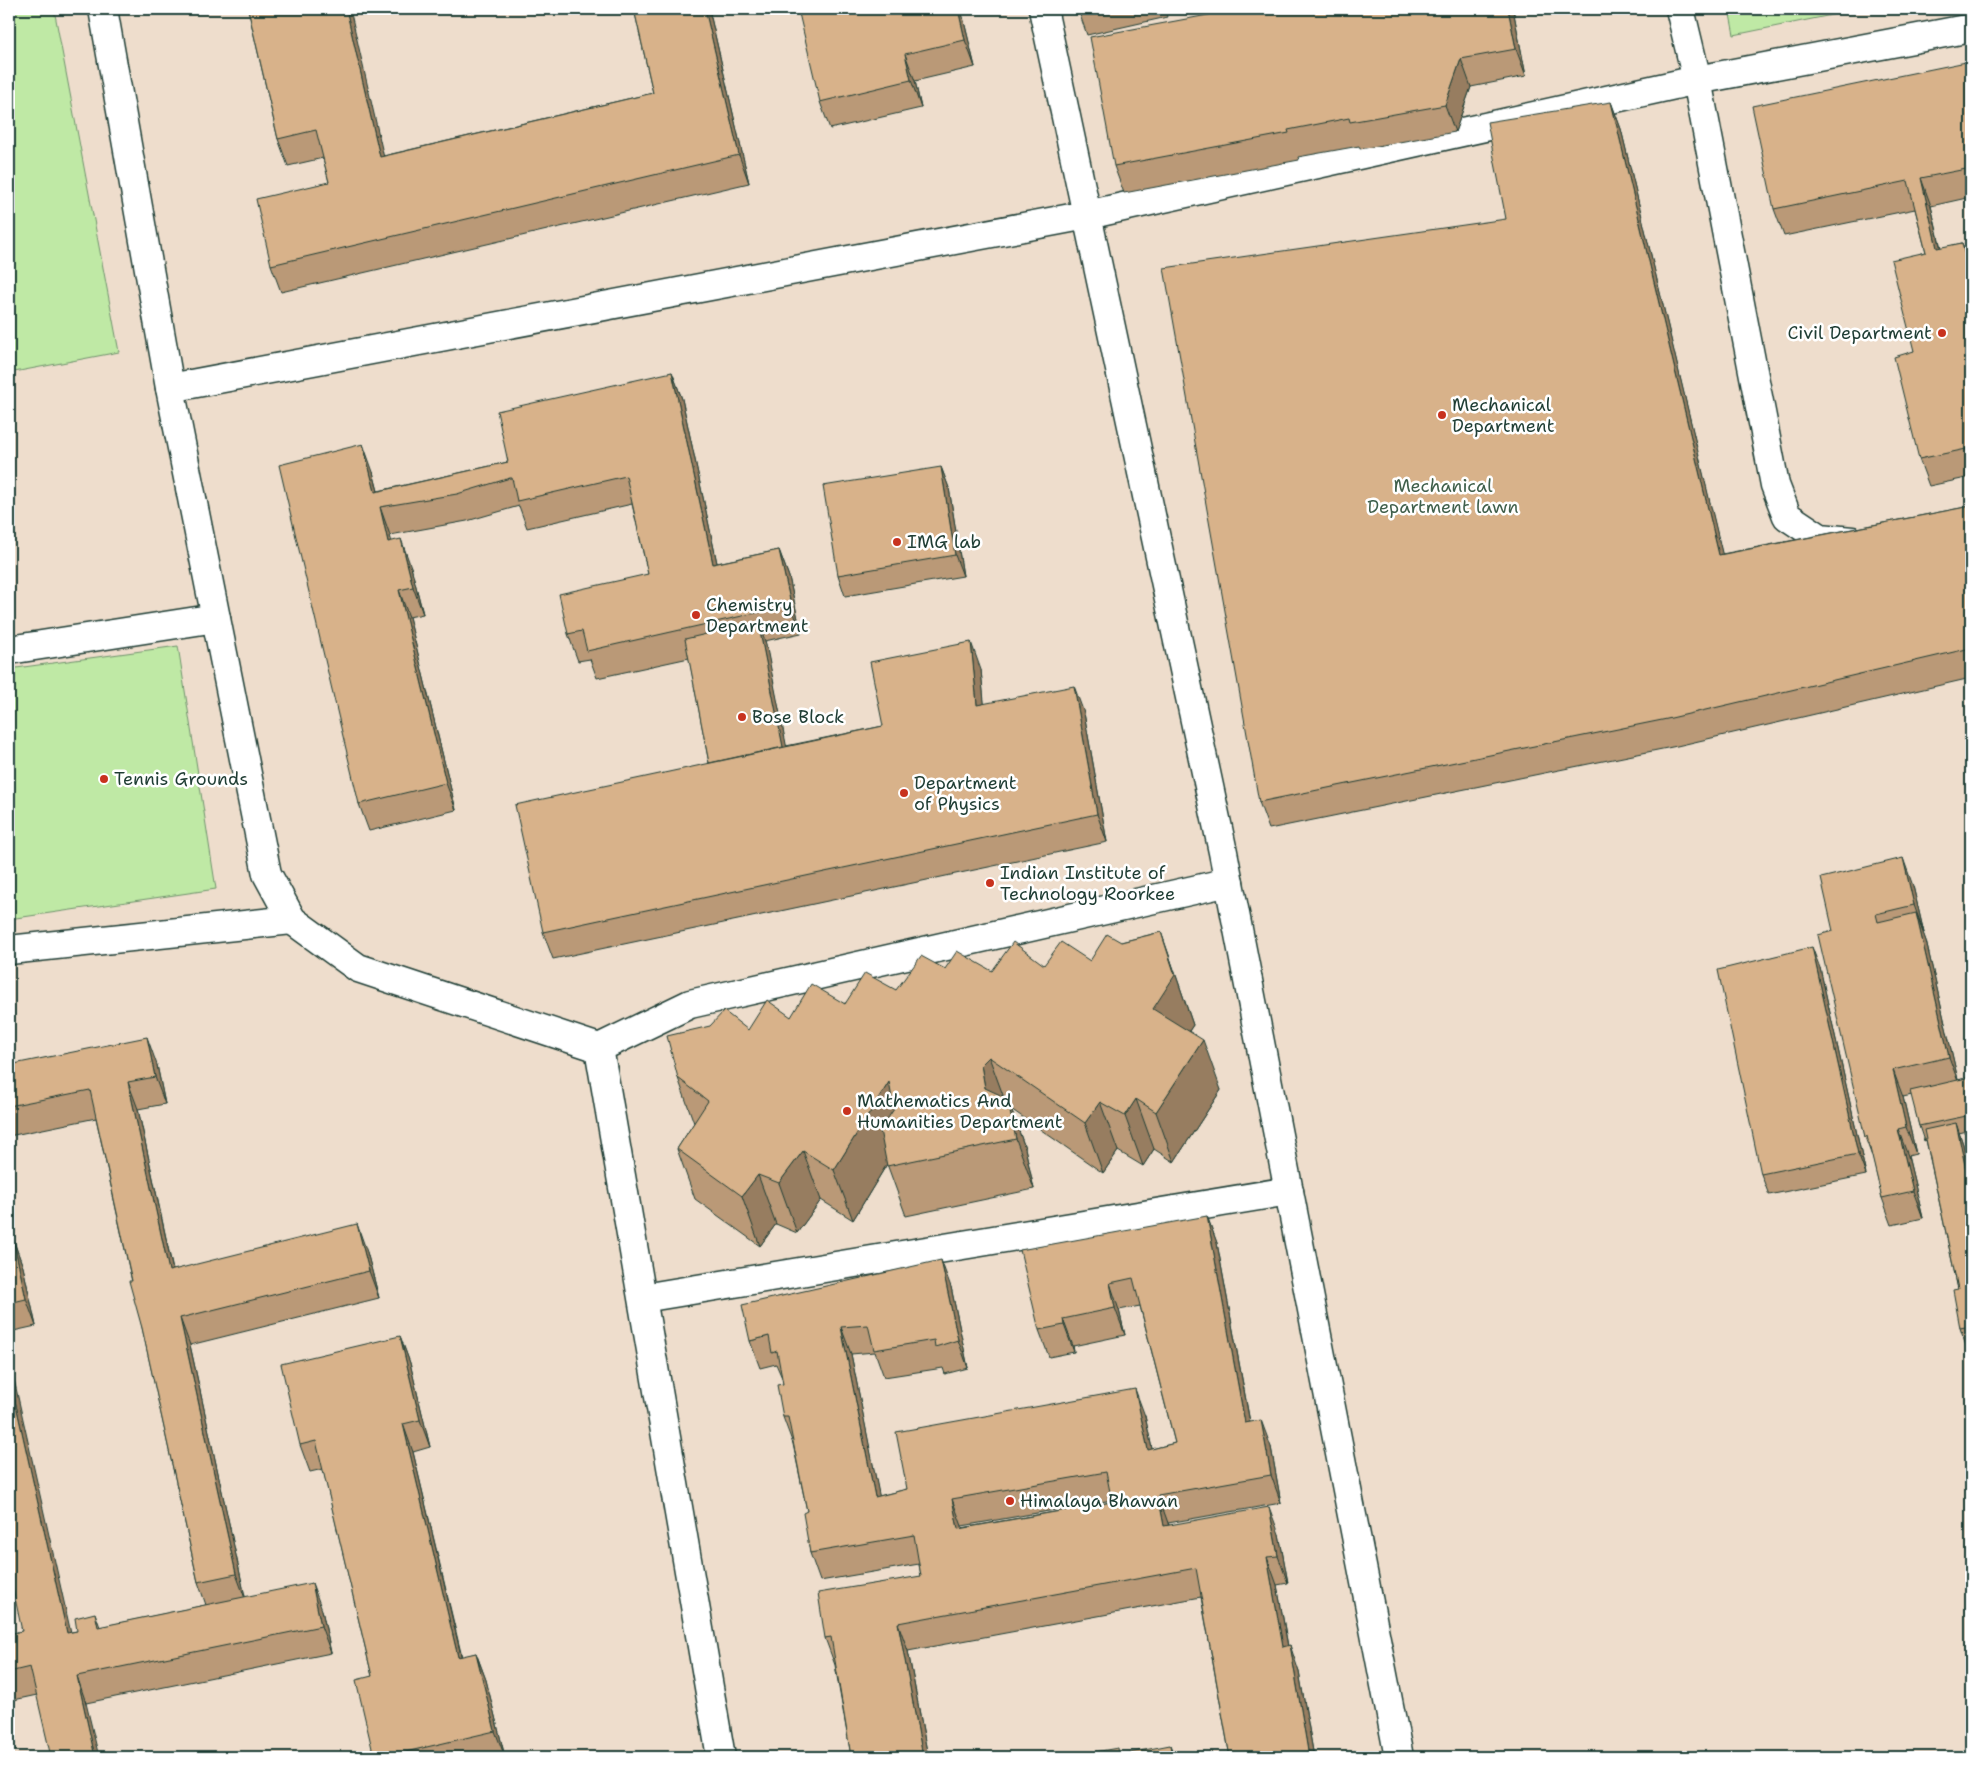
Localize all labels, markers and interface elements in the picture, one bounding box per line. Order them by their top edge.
place label: Civil Department [1787,321,1932,345]
marker: Civil Department [1936,327,1948,339]
place label: Mechanical Department [1452,393,1555,438]
marker: Mechanical Department [1436,409,1448,421]
park label: Mechanical Department lawn [1367,474,1519,519]
place label: IMG lab [907,530,981,554]
marker: IMG lab [891,536,903,548]
place label: Chemistry Department [706,593,809,638]
marker: Chemistry Department [690,609,702,621]
place label: Bose Block [752,705,844,729]
marker: Bose Block [736,711,748,723]
place label: Tennis Grounds [114,767,248,791]
place label: Department of Physics [914,771,1017,816]
marker: Tennis Grounds [98,773,110,785]
marker: Department of Physics [898,787,910,799]
place label: Indian Institute of Technology Roorkee [1000,861,1175,906]
marker: Indian Institute of Technology Roorkee [984,877,996,889]
place label: Mathematics And Humanities Department [857,1089,1063,1134]
marker: Mathematics And Humanities Department [841,1105,853,1117]
place label: Himalaya Bhawan [1020,1489,1178,1513]
marker: Himalaya Bhawan [1004,1495,1016,1507]

